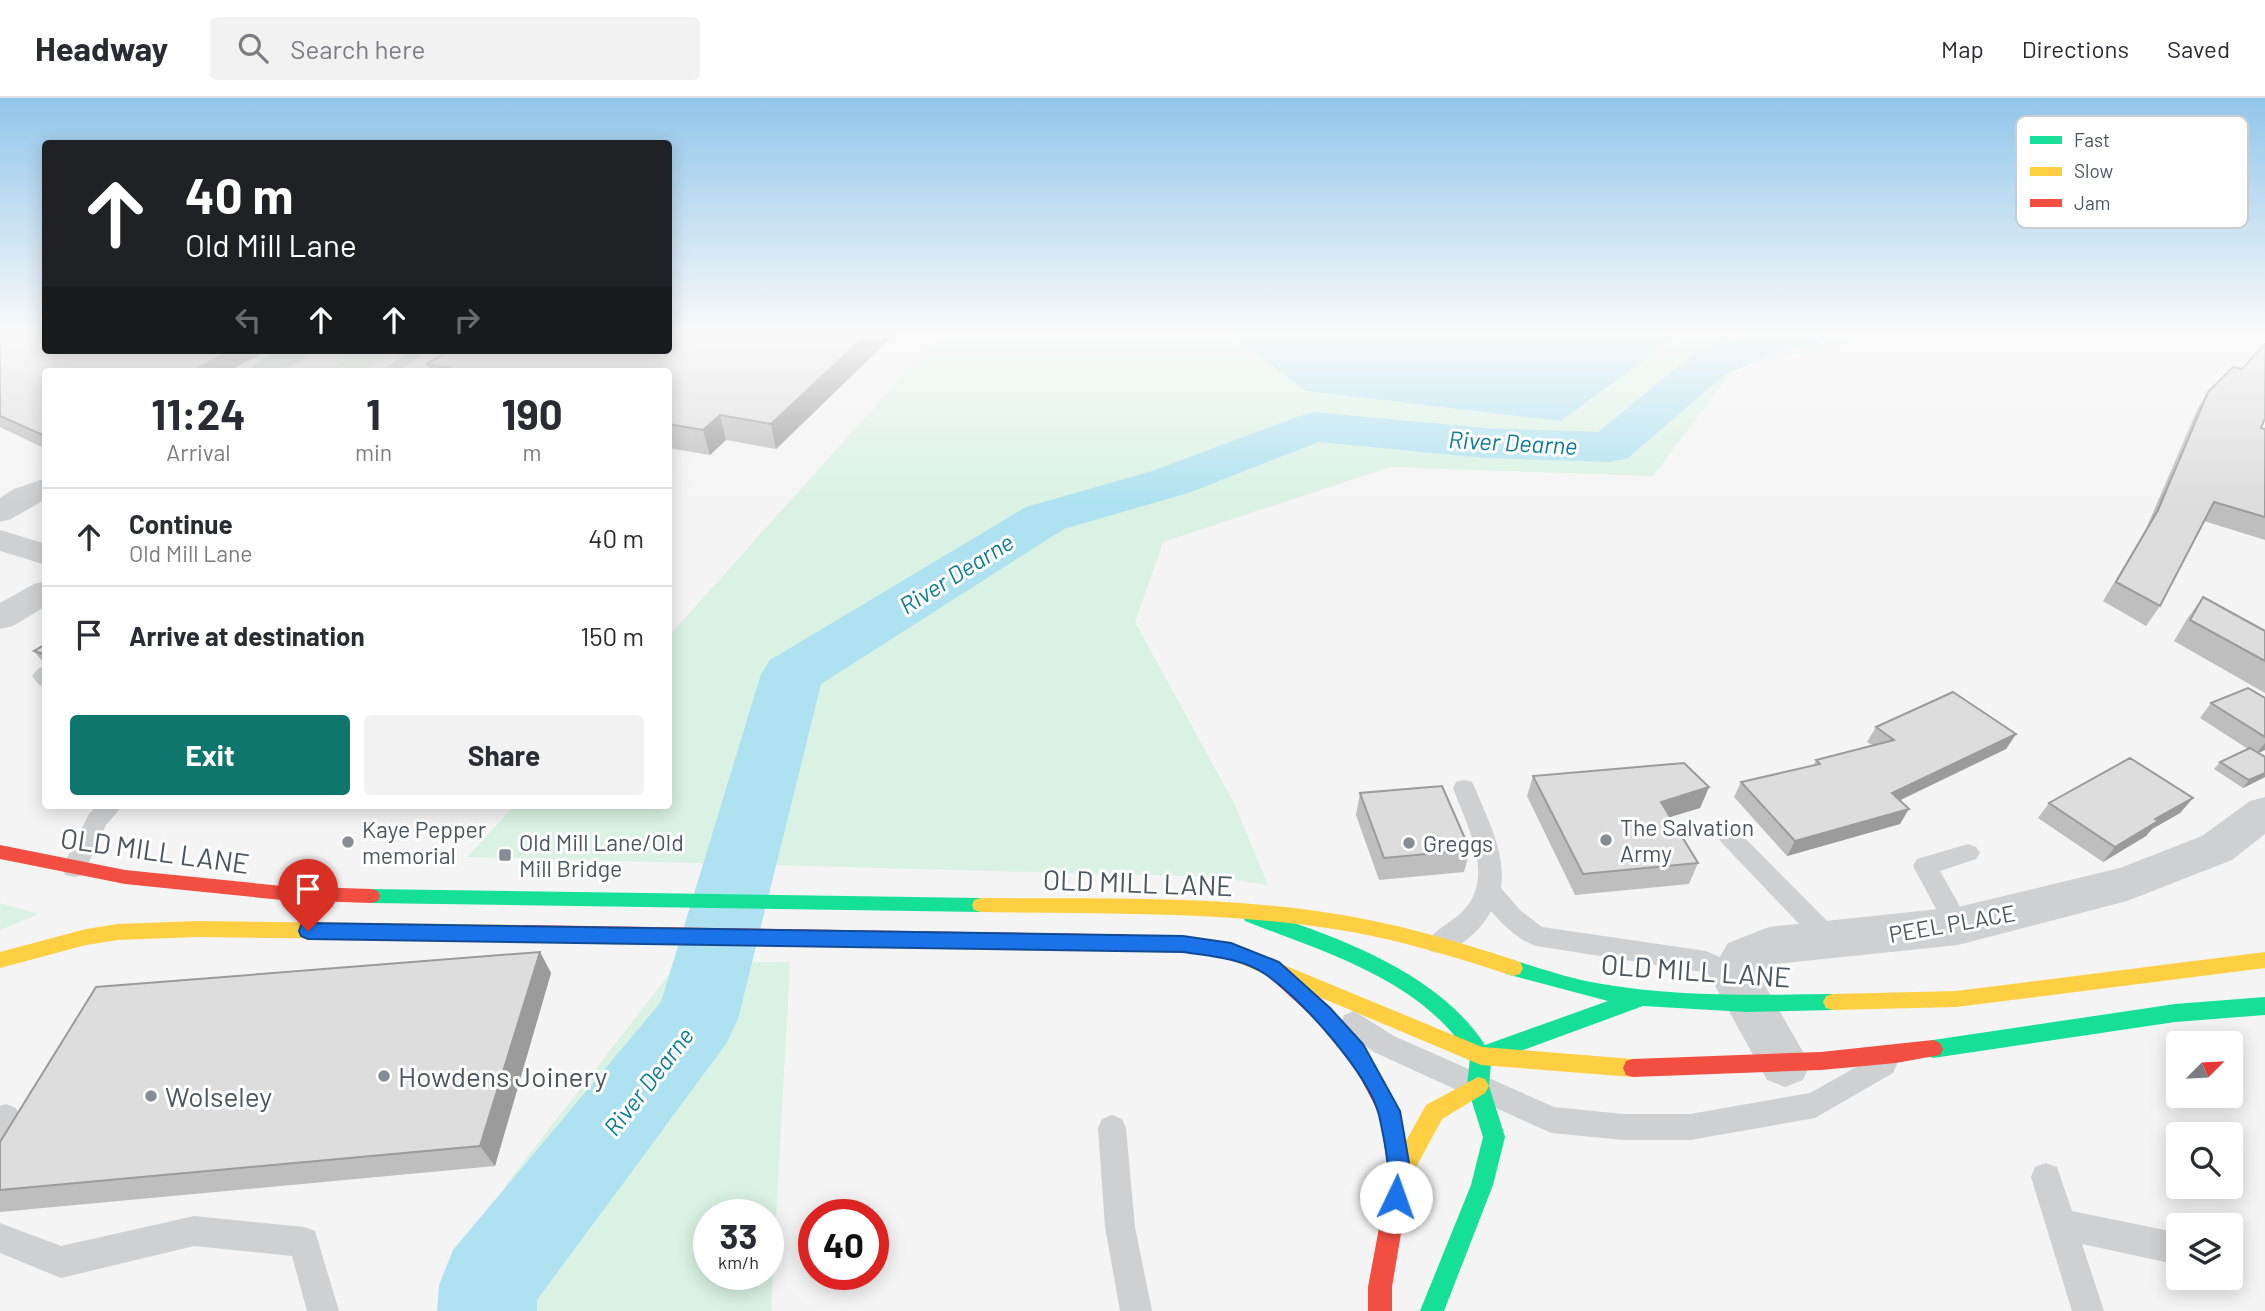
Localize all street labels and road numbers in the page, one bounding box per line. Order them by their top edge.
street label: OLD MILL LANE [58,820,252,880]
street label: OLD MILL LANE [1042,862,1234,902]
street label: PEEL PLACE [1886,898,2018,948]
street label: OLD MILL LANE [1600,946,1792,994]

